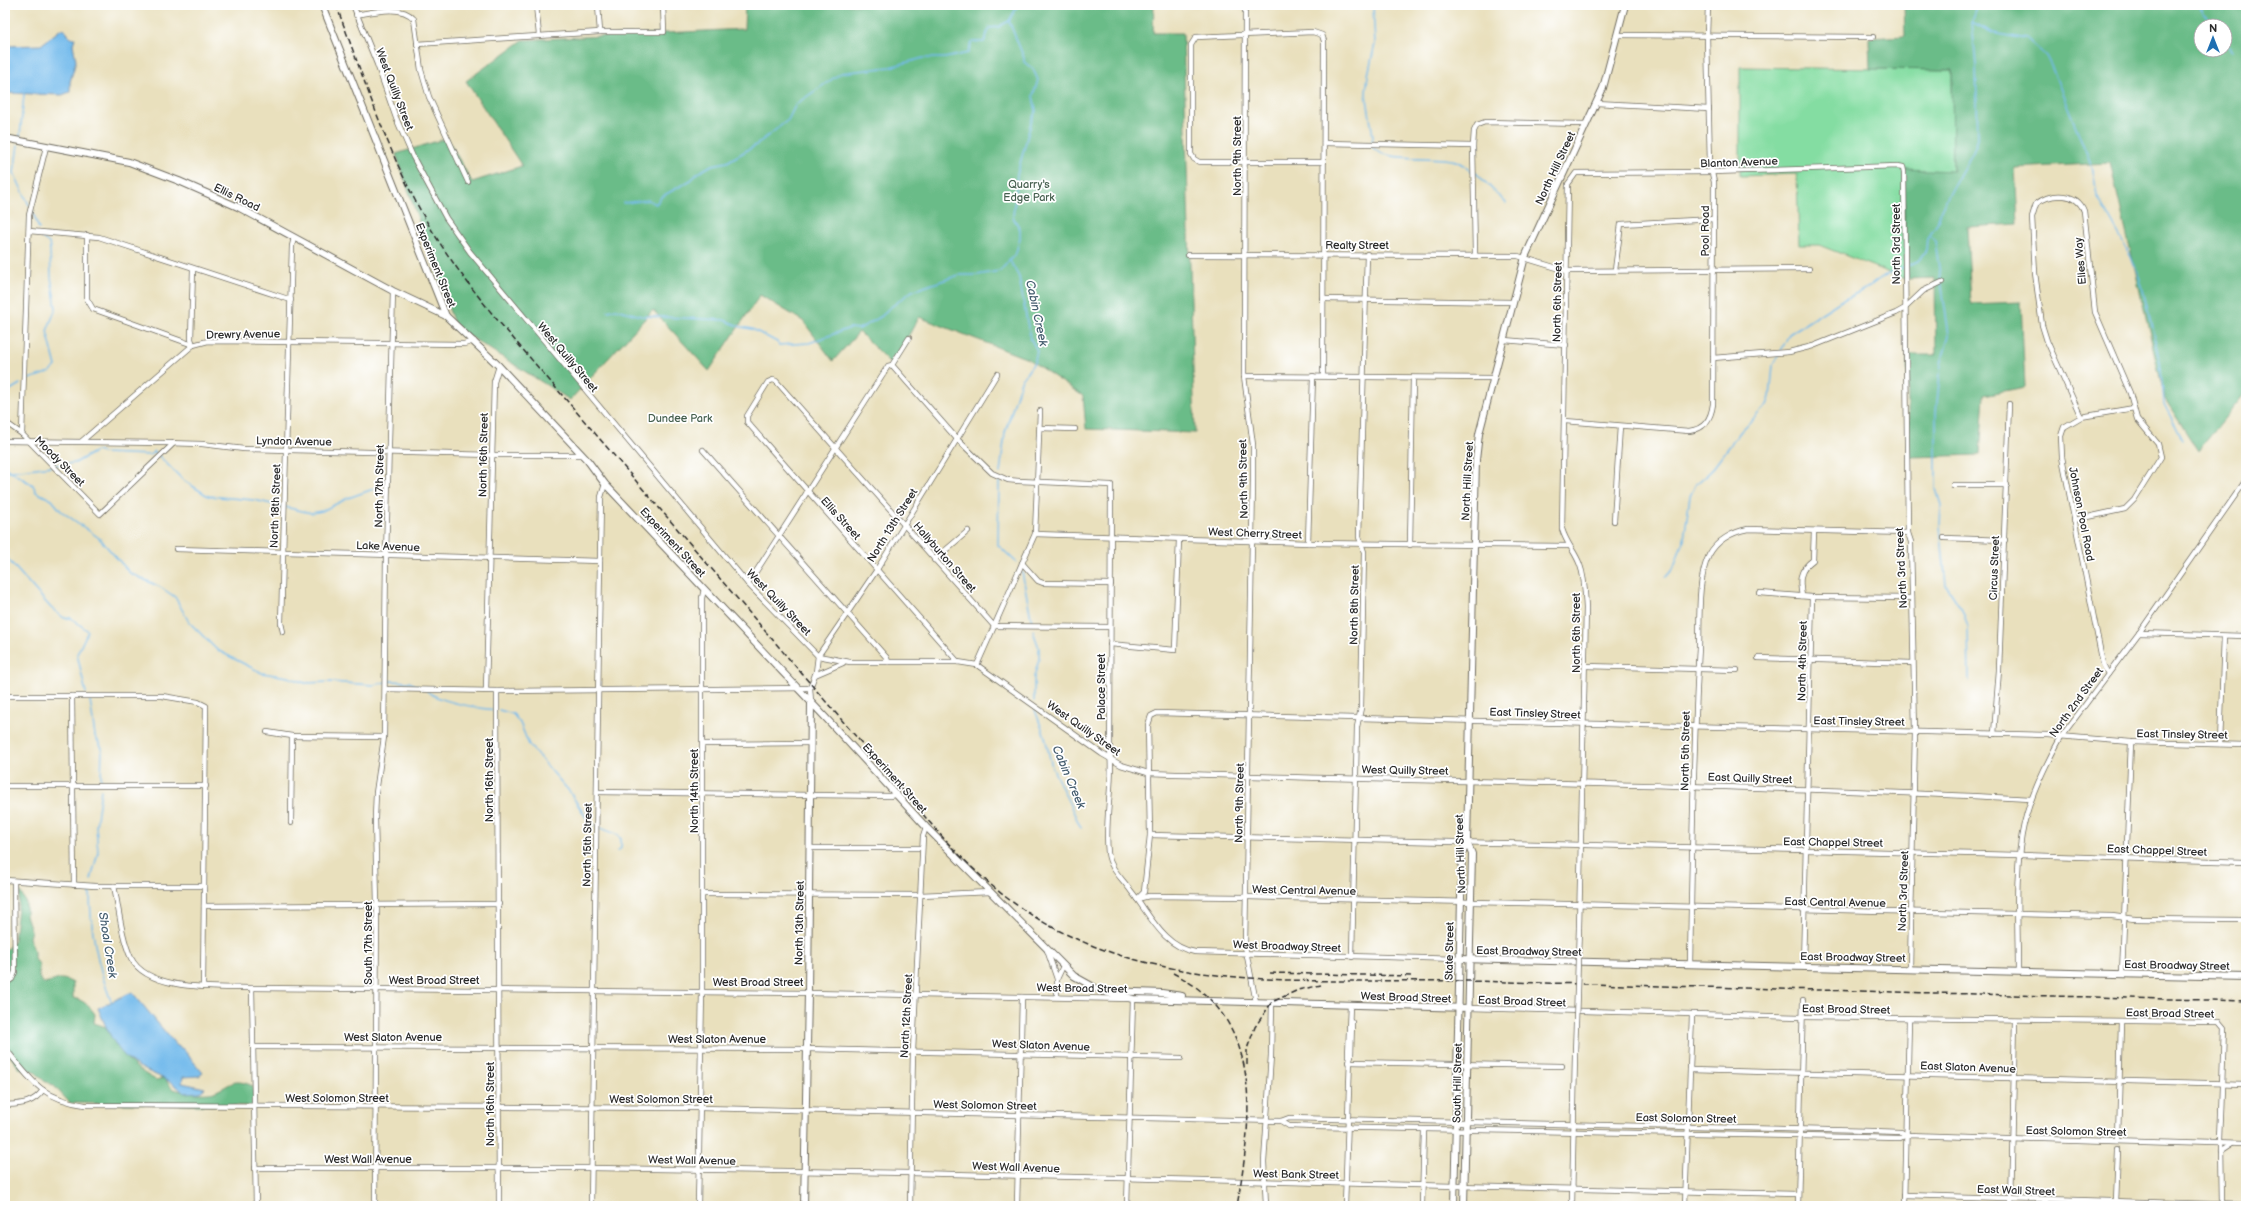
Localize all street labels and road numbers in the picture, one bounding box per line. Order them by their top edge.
street label: West Quilly Street [373,46,416,133]
street label: North 9th Street [1231,115,1244,196]
street label: North Hill Street [1533,129,1578,207]
street label: Blanton Avenue [1700,155,1779,170]
street label: Ellis Road [212,181,262,214]
street label: North 3rd Street [1890,203,1903,284]
street label: Pool Road [1699,206,1712,257]
street label: Experiment Street [413,221,459,310]
street label: Elles Way [2072,237,2089,285]
street label: Realty Street [1325,239,1389,252]
street label: North 6th Street [1550,261,1565,342]
street label: West Quilly Street [535,320,601,395]
street label: Drewry Avenue [206,327,281,342]
street label: North 16th Street [476,412,491,497]
street label: Moody Street [32,434,88,490]
street label: Lyndon Avenue [256,434,332,449]
street label: North 9th Street [1236,438,1251,519]
street label: North Hill Street [1459,440,1476,521]
street label: North 17th Street [372,444,387,528]
street label: North 18th Street [268,463,283,548]
street label: Johnson Pool Road [2066,466,2097,562]
street label: North 13th Street [865,485,921,565]
street label: Ellis Street [818,494,864,543]
street label: Experiment Street [637,505,708,580]
street label: Hallyburton Street [911,520,979,596]
street label: West Cherry Street [1208,525,1303,542]
street label: North 3rd Street [1893,527,1910,609]
street label: Circus Street [1987,535,2002,600]
street label: Lake Avenue [356,539,421,554]
street label: North 8th Street [1347,564,1362,645]
street label: West Quilly Street [744,567,814,639]
street label: North 6th Street [1570,592,1583,673]
street label: North 4th Street [1795,620,1810,701]
street label: Palace Street [1095,653,1108,720]
street label: North 2nd Street [2047,664,2106,740]
street label: West Quilly Street [1044,698,1124,759]
street label: East Tinsley Street [1489,705,1581,722]
street label: North 5th Street [1678,710,1693,791]
street label: East Tinsley Street [1813,714,1905,729]
street label: East Tinsley Street [2136,727,2228,742]
street label: North 16th Street [483,737,496,822]
street label: Experiment Street [860,741,930,817]
street label: North 14th Street [688,748,701,833]
street label: North 9th Street [1232,762,1247,843]
street label: West Quilly Street [1361,763,1449,778]
street label: East Quilly Street [1707,771,1793,786]
street label: North 15th Street [580,802,595,887]
street label: North Hill Street [1453,813,1468,894]
street label: East Chappel Street [1783,835,1884,850]
street label: East Chappel Street [2107,842,2208,859]
street label: North 3rd Street [1896,850,1911,932]
street label: North 13th Street [792,880,807,965]
street label: West Central Avenue [1252,883,1357,898]
street label: East Central Avenue [1784,895,1886,910]
street label: South 17th Street [362,901,375,985]
street label: State Street [1442,921,1457,980]
street label: West Broadway Street [1233,938,1342,955]
street label: East Broadway Street [1476,944,1583,959]
street label: East Broadway Street [1800,950,1907,965]
street label: East Broadway Street [2124,958,2231,973]
street label: North 12th Street [898,973,915,1058]
street label: West Broad Street [389,974,480,987]
street label: West Broad Street [713,976,804,989]
street label: West Broad Street [1037,981,1128,996]
street label: West Broad Street [1360,989,1452,1006]
street label: East Broad Street [1478,993,1567,1010]
street label: East Broad Street [1802,1002,1891,1017]
street label: East Broad Street [2126,1006,2215,1021]
street label: West Slaton Avenue [344,1031,443,1044]
street label: West Slaton Avenue [668,1033,767,1046]
street label: West Slaton Avenue [992,1037,1091,1054]
street label: South Hill Street [1450,1042,1465,1123]
street label: East Slaton Avenue [1920,1059,2016,1076]
street label: North 16th Street [484,1061,497,1146]
street label: West Solomon Street [285,1092,389,1105]
street label: West Solomon Street [609,1093,713,1106]
street label: West Solomon Street [933,1098,1037,1113]
street label: East Solomon Street [1635,1111,1737,1126]
street label: East Solomon Street [2025,1124,2127,1139]
street label: West Wall Avenue [324,1153,412,1166]
street label: West Wall Avenue [648,1153,736,1168]
street label: West Wall Avenue [972,1159,1061,1176]
street label: West Bank Street [1253,1167,1340,1182]
street label: East Wall Street [1977,1183,2056,1198]

